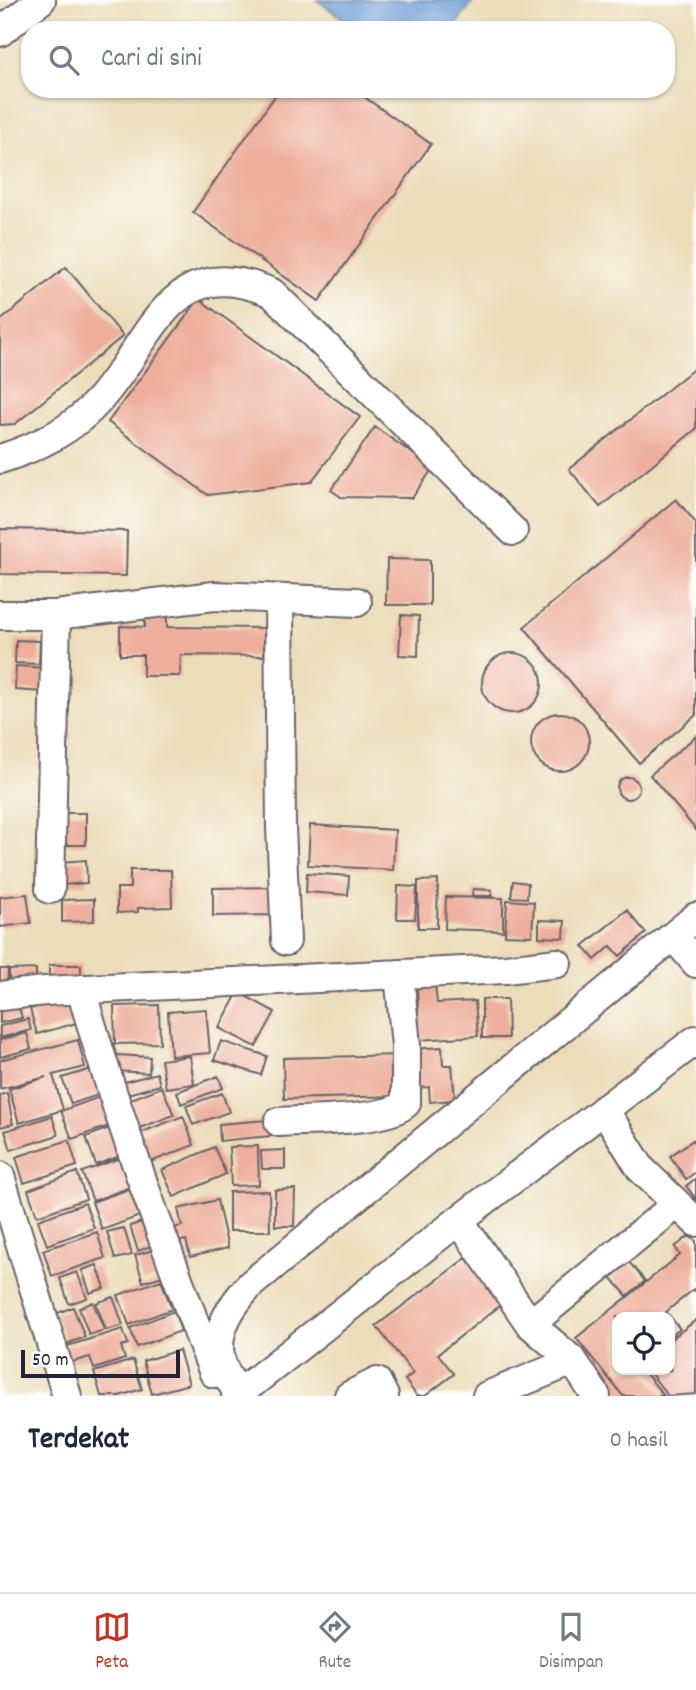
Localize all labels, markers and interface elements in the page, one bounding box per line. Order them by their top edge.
search box [21,21,675,98]
icon: search [45,41,83,79]
text: Cari di sini [101,41,202,78]
map controls [612,1312,675,1375]
button: locate [612,1312,675,1375]
scale bar [21,1347,180,1379]
text: 50 m [32,1348,69,1375]
text: Terdekat [28,1420,129,1463]
text: 0 hasil [610,1425,668,1458]
tab: Peta [93,1608,131,1677]
tab: Rute [316,1608,354,1677]
tab: Disimpan [539,1608,603,1677]

